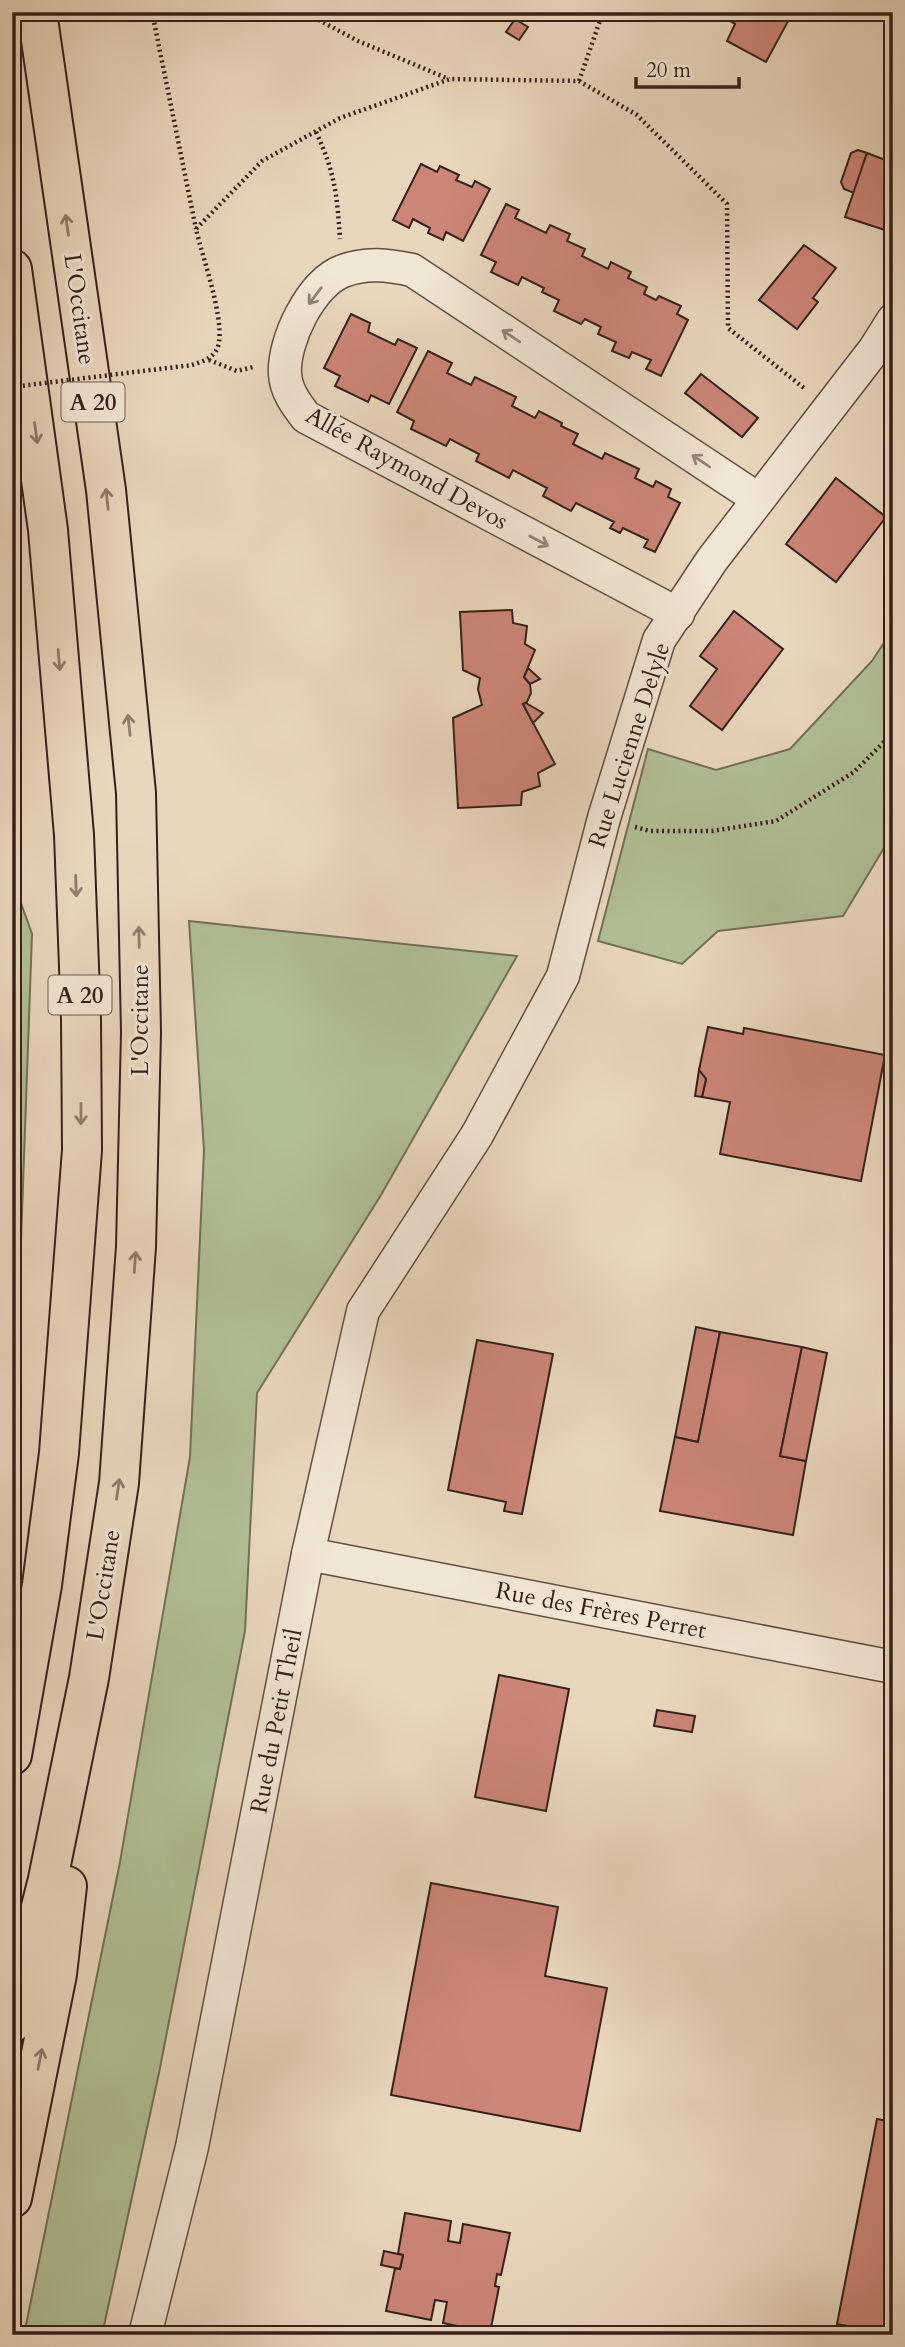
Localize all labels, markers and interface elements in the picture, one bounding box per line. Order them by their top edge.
scale bar [636,46,739,90]
text: 20 m [646,56,691,85]
one-way arrow [61,214,74,237]
street label: L'Occitane [55,251,104,367]
one-way arrow [308,286,323,305]
one-way arrow [502,328,521,343]
road number: A 20 [62,382,124,422]
street label: Allée Raymond Devos [300,399,514,538]
one-way arrow [29,421,42,444]
one-way arrow [691,454,711,468]
one-way arrow [100,488,113,511]
one-way arrow [528,535,549,549]
street label: Rue Lucienne Delyle [581,638,678,852]
one-way arrow [53,648,66,670]
one-way arrow [122,715,135,737]
one-way arrow [70,875,83,898]
one-way arrow [132,926,146,949]
street label: L'Occitane [124,964,157,1076]
road number: A 20 [48,976,112,1014]
one-way arrow [75,1102,88,1125]
one-way arrow [129,1252,142,1274]
one-way arrow [112,1478,125,1501]
street label: L'Occitane [78,1527,129,1643]
street label: Rue des Frères Perret [493,1574,709,1647]
street label: Rue du Petit Theil [242,1626,311,1816]
one-way arrow [34,2048,48,2071]

